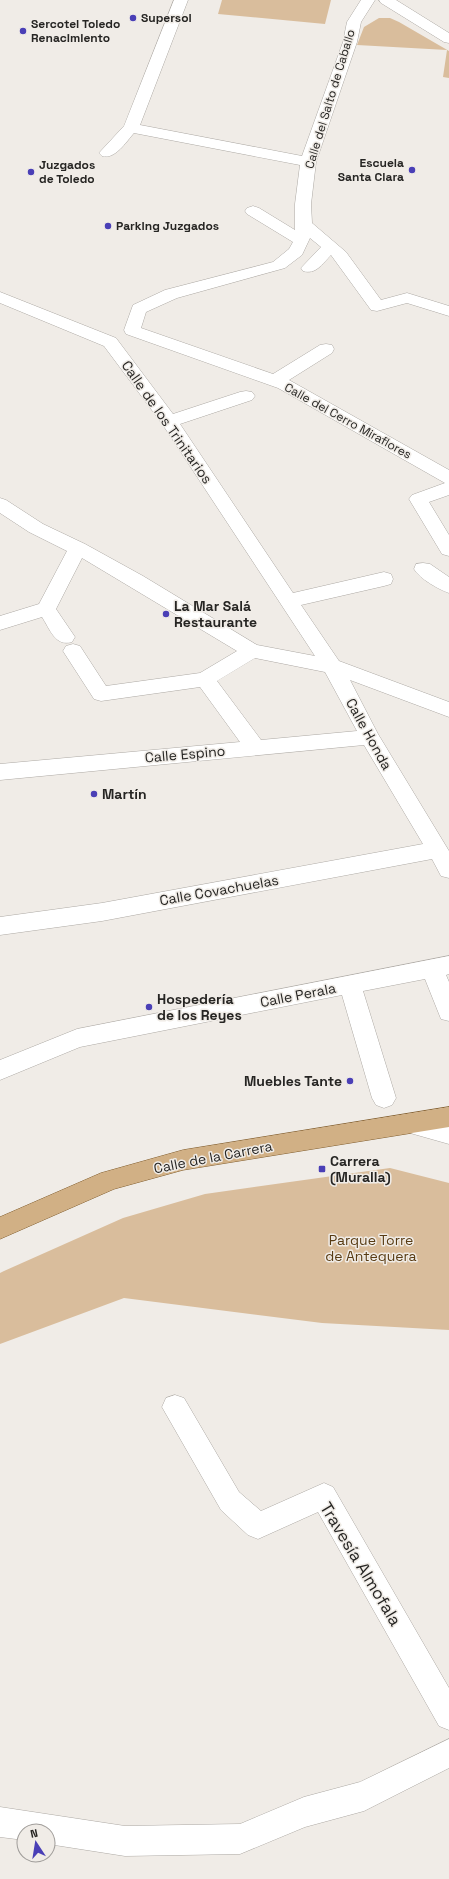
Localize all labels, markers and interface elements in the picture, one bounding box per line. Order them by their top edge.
place label: Supersol [141,10,192,26]
marker: Supersol [128,13,138,23]
place label: Sercotel Toledo Renacimiento [31,16,120,46]
marker: Sercotel Toledo Renacimiento [18,26,28,36]
street label: Calle del Salto de Caballo [301,27,359,171]
place label: Escuela Santa Clara [338,155,404,185]
place label: Juzgados de Toledo [39,157,95,187]
marker: Escuela Santa Clara [407,165,417,175]
marker: Juzgados de Toledo [26,167,36,177]
place label: Parking Juzgados [116,218,219,234]
marker: Parking Juzgados [103,221,113,231]
street label: Calle de los Trinitarios [118,357,216,487]
street label: Calle del Cerro Miraflores [282,379,414,463]
place label: La Mar Salá Restaurante [174,597,257,631]
marker: La Mar Salá Restaurante [161,609,171,619]
street label: Calle Honda [342,695,396,773]
street label: Calle Espino [144,742,226,766]
place label: Martín [102,785,147,803]
marker: Martín [89,789,99,799]
street label: Calle Covachuelas [158,871,280,909]
street label: Calle Perala [259,979,337,1011]
place label: Hospedería de los Reyes [157,990,242,1024]
marker: Hospedería de los Reyes [144,1002,154,1012]
place label: Muebles Tante [244,1072,342,1090]
marker: Muebles Tante [345,1076,355,1086]
street label: Calle de la Carrera [152,1137,274,1177]
place label: Carrera (Muralla) [330,1152,391,1186]
marker: Carrera (Muralla) [317,1164,327,1174]
park label: Parque Torre de Antequera [325,1231,417,1265]
street label: Travesía Almofala [315,1498,407,1630]
north arrow [16,1823,56,1863]
text: N [29,1826,39,1841]

